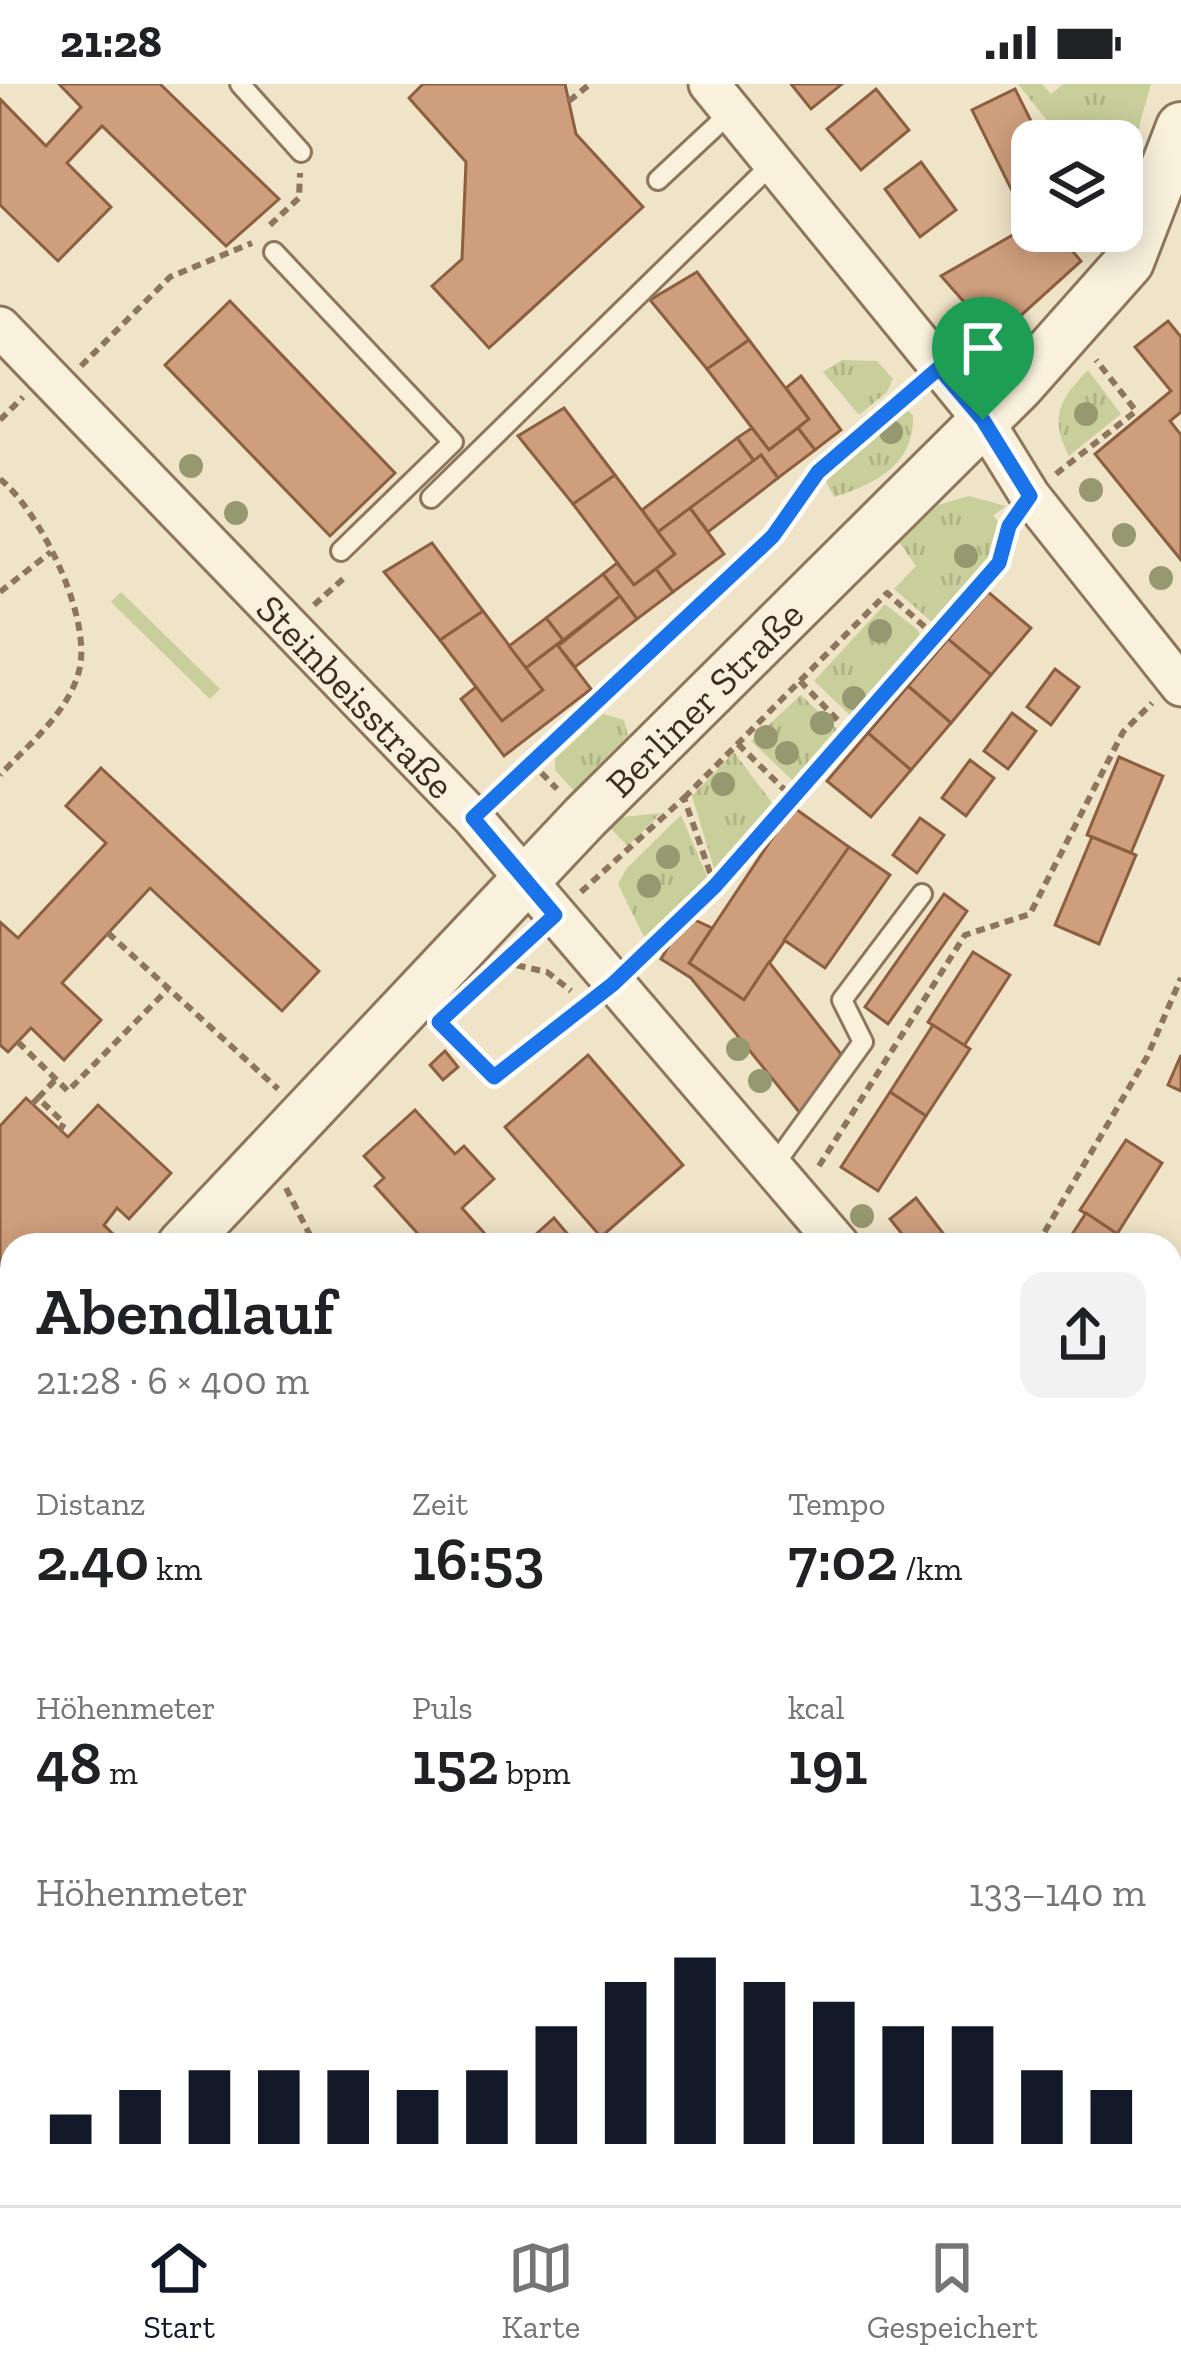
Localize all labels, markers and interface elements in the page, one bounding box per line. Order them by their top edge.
text: 21:28 [60,15,162,69]
map controls [1011,120,1143,252]
button: layers [1011,120,1143,252]
pin [932,297,1034,420]
icon: arrive [950,315,1016,381]
street label: Steinbeisstraße [247,585,465,808]
street label: Berliner Straße [596,591,813,806]
text: Abendlauf [36,1272,335,1351]
button: share [1020,1272,1146,1398]
text: 21:28 · 6 × 400 m [36,1357,309,1404]
text: Distanz [36,1484,145,1523]
text: Zeit [412,1484,468,1523]
text: Tempo [788,1484,885,1523]
text: 2.40 [36,1523,149,1595]
text: 16:53 [412,1523,544,1595]
text: 7:02 [788,1523,898,1595]
text: km [149,1549,202,1588]
text: /km [898,1549,962,1588]
text: Höhenmeter [36,1688,216,1727]
text: Puls [412,1688,473,1727]
text: kcal [788,1688,845,1727]
text: 48 [36,1727,102,1799]
text: 152 [412,1727,499,1799]
text: 191 [788,1727,868,1799]
text: m [102,1753,138,1792]
text: bpm [499,1753,570,1792]
text: Höhenmeter [36,1869,248,1916]
text: 133–140 m [969,1869,1146,1916]
tab: Start [143,2235,215,2346]
tab: Karte [502,2235,580,2346]
tab: Gespeichert [867,2235,1038,2346]

